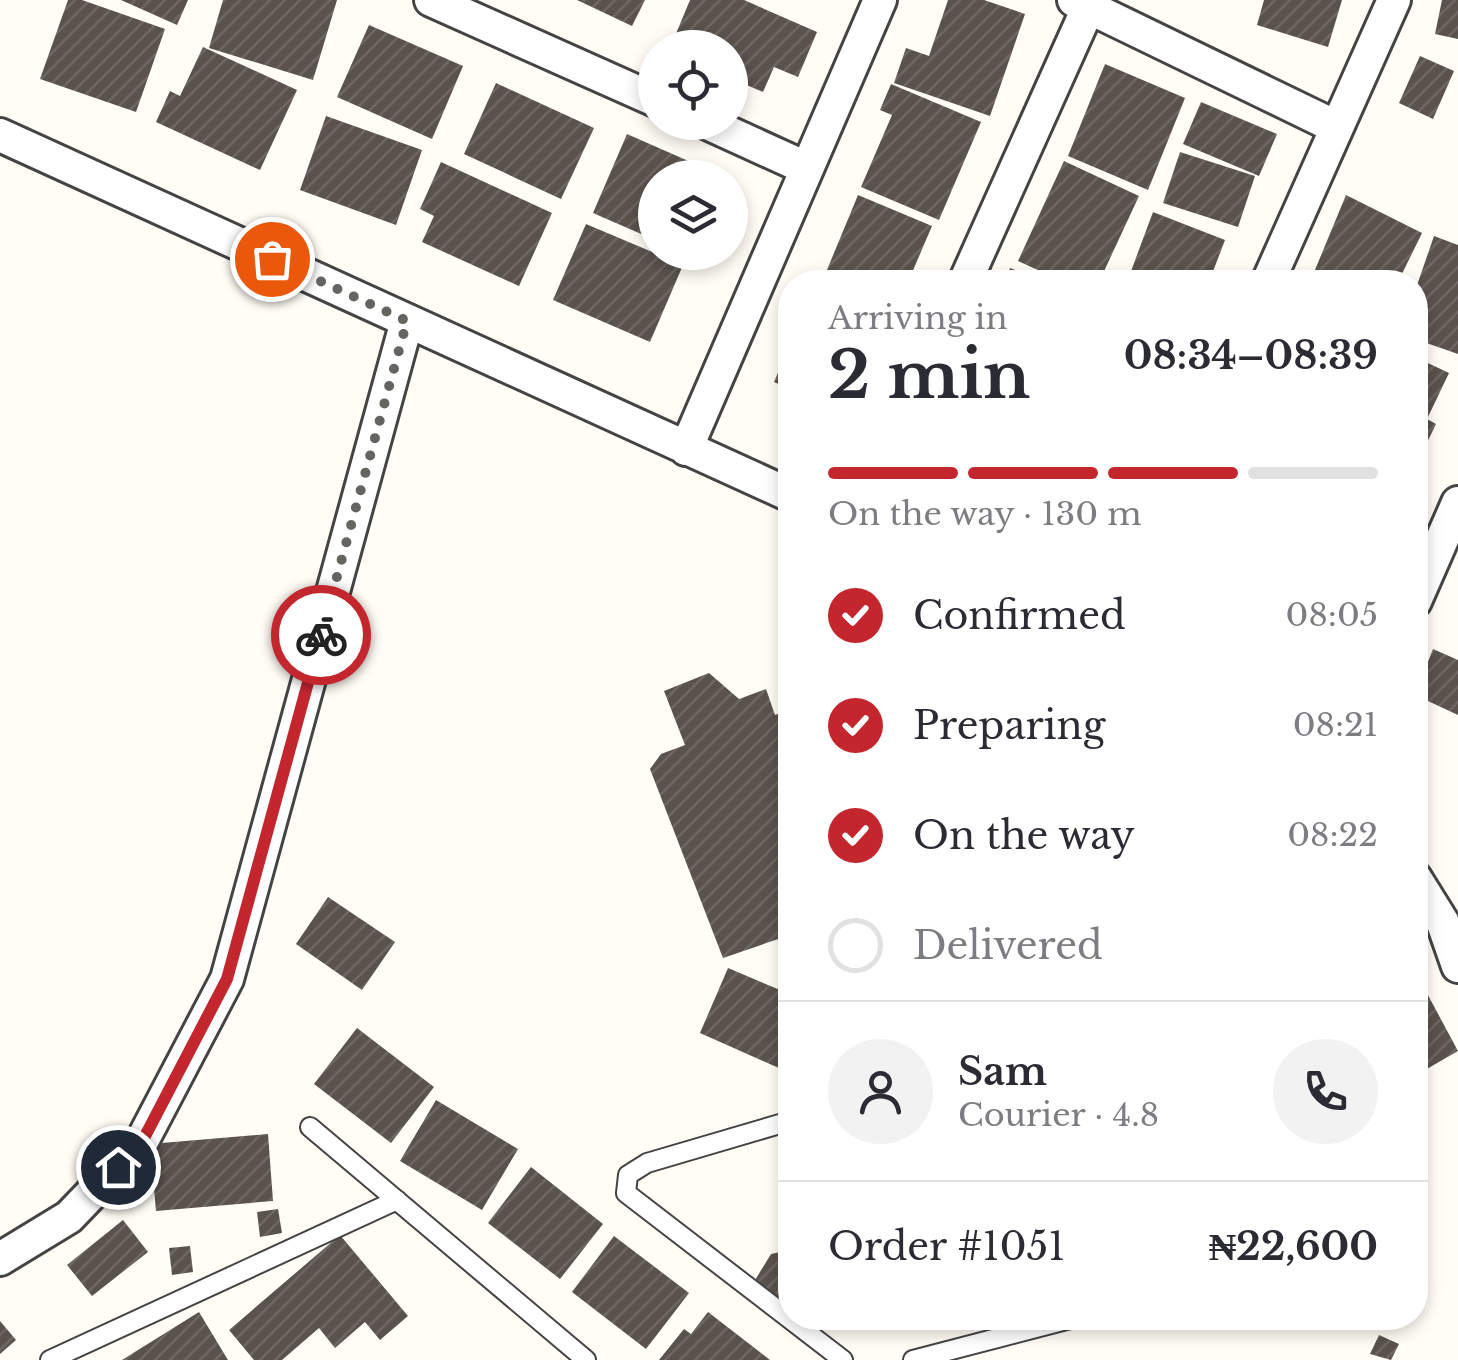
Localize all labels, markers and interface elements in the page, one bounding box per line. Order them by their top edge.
map controls [638,30,748,270]
button: locate [638,30,748,140]
button: layers [638,160,748,270]
pin [230,217,315,302]
icon: bag [245,232,300,287]
text: Arriving in [828,298,1007,338]
text: 08:34–08:39 [1124,332,1378,379]
text: 2 min [828,335,1030,416]
text: On the way · 130 m [828,494,1142,534]
courier [271,585,371,685]
icon: check [828,588,883,643]
text: Confirmed [913,592,1126,639]
text: 08:05 [1286,595,1378,635]
icon: bike [294,608,349,663]
icon: check [828,698,883,753]
text: Preparing [913,702,1105,749]
text: 08:21 [1293,705,1378,745]
icon: check [828,808,883,863]
text: On the way [913,812,1135,859]
text: 08:22 [1287,815,1378,855]
text: Delivered [913,922,1103,969]
button: person [828,1039,933,1144]
button: phone [1273,1039,1378,1144]
text: Sam [958,1048,1047,1095]
text: Courier · 4.8 [958,1095,1159,1135]
pin [76,1125,161,1210]
icon: home [91,1140,146,1195]
text: Order #1051 [828,1223,1065,1270]
text: ₦22,600 [1209,1223,1378,1270]

